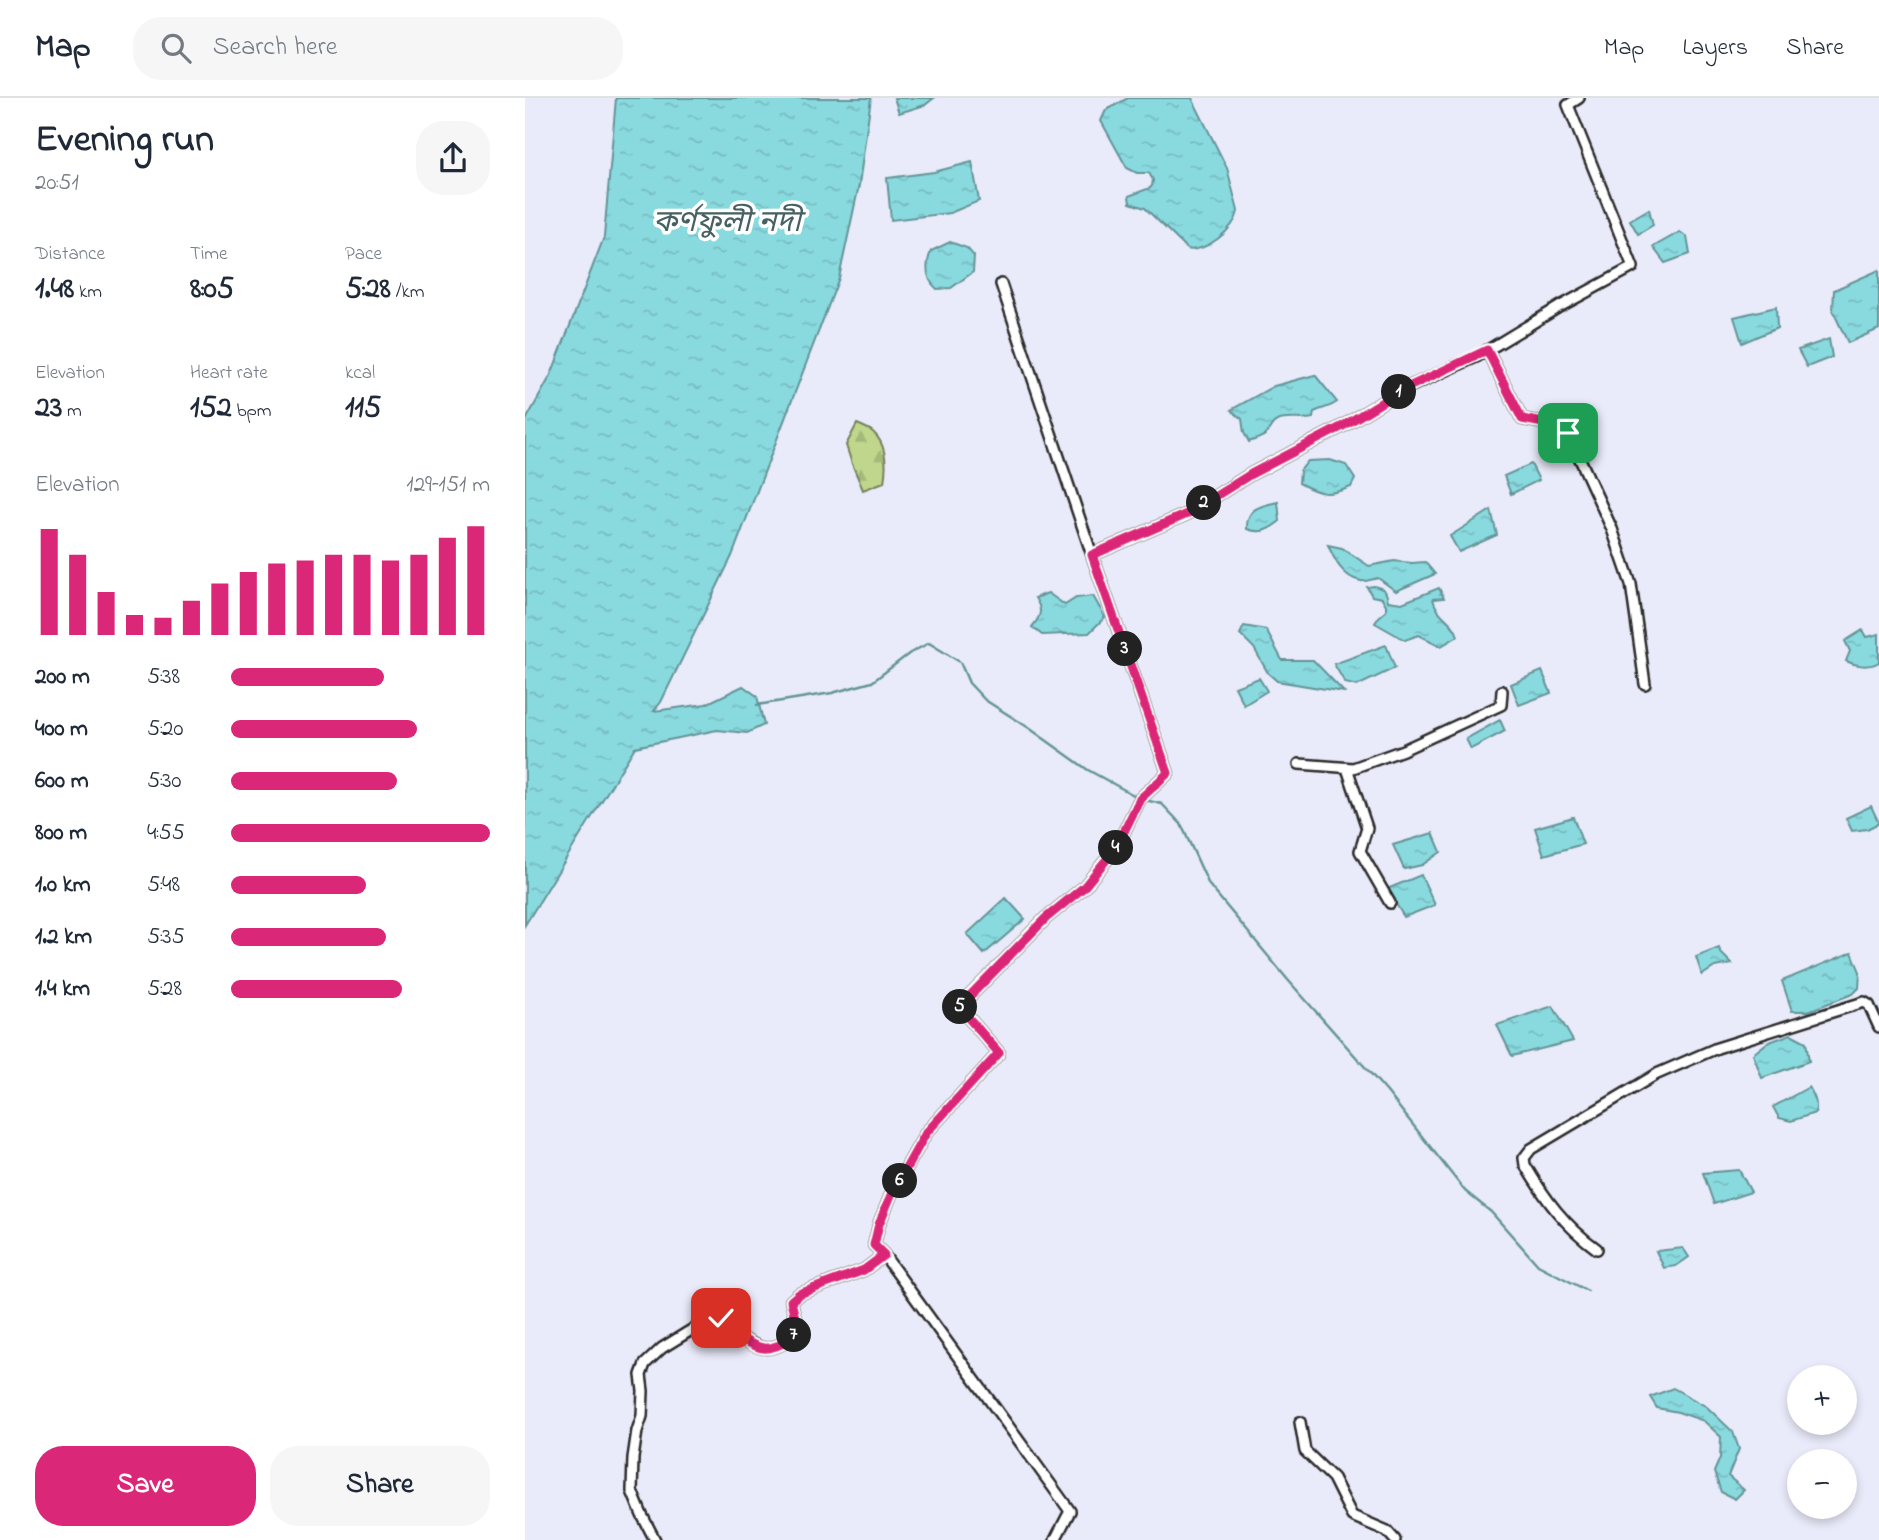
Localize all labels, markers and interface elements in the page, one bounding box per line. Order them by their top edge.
search box [133,17,623,80]
text: Map [35,24,91,72]
icon: search [157,29,195,67]
text: Search here [213,29,337,67]
text: Map [1604,31,1644,66]
text: Layers [1682,31,1748,66]
text: Share [1786,31,1844,66]
text: Evening run [35,113,214,169]
button: share [416,121,490,195]
text: 20:51 [35,167,79,200]
water label: কর্ণফুলী নদী [653,202,806,246]
text: Distance [35,241,105,268]
text: Time [190,241,228,268]
text: Pace [345,241,382,268]
text: 1.48 [35,268,74,312]
text: 8:05 [190,268,234,312]
text: 5:28 [345,268,391,312]
text: km [74,279,102,306]
text: /km [391,279,425,306]
text: Elevation [35,360,105,387]
text: Heart rate [190,360,268,387]
text: kcal [345,360,375,387]
pin: 1 [1381,374,1417,410]
text: 1 [1395,378,1402,405]
text: 23 [35,387,62,431]
text: 152 [190,387,232,431]
text: 115 [345,387,381,431]
text: m [62,398,82,425]
text: bpm [232,398,272,425]
pin [1538,403,1598,463]
icon: arrive [1549,414,1587,452]
text: Elevation [35,469,120,502]
text: 129–151 m [406,469,490,502]
pin: 2 [1187,486,1221,520]
text: 2 [1199,489,1208,516]
pin: 3 [1107,632,1143,666]
text: 3 [1121,635,1128,662]
text: 200 m [35,661,90,694]
text: 5:38 [147,661,180,694]
text: 400 m [35,713,88,746]
text: 5:20 [147,713,183,746]
text: 600 m [35,765,89,798]
text: 5:30 [147,765,182,798]
text: 800 m [35,817,87,850]
text: 4:55 [147,817,185,850]
pin: 4 [1099,830,1133,866]
text: 4 [1112,834,1119,861]
text: 1.0 km [35,869,91,902]
text: 5:48 [147,869,180,902]
text: 1.2 km [35,921,92,954]
text: 5:35 [147,921,185,954]
text: 1.4 km [35,973,90,1006]
text: 5:28 [147,973,182,1006]
pin: 5 [943,990,977,1024]
text: 5 [954,993,965,1020]
pin: 6 [883,1164,917,1198]
text: 6 [895,1167,904,1194]
pin [691,1288,751,1348]
icon: check [702,1299,740,1337]
pin: 7 [777,1318,811,1352]
text: 7 [790,1321,797,1348]
map controls [1787,1365,1857,1519]
button: + [1787,1365,1857,1435]
button: Save [35,1446,256,1526]
button: Share [270,1446,490,1526]
button: − [1787,1449,1857,1519]

